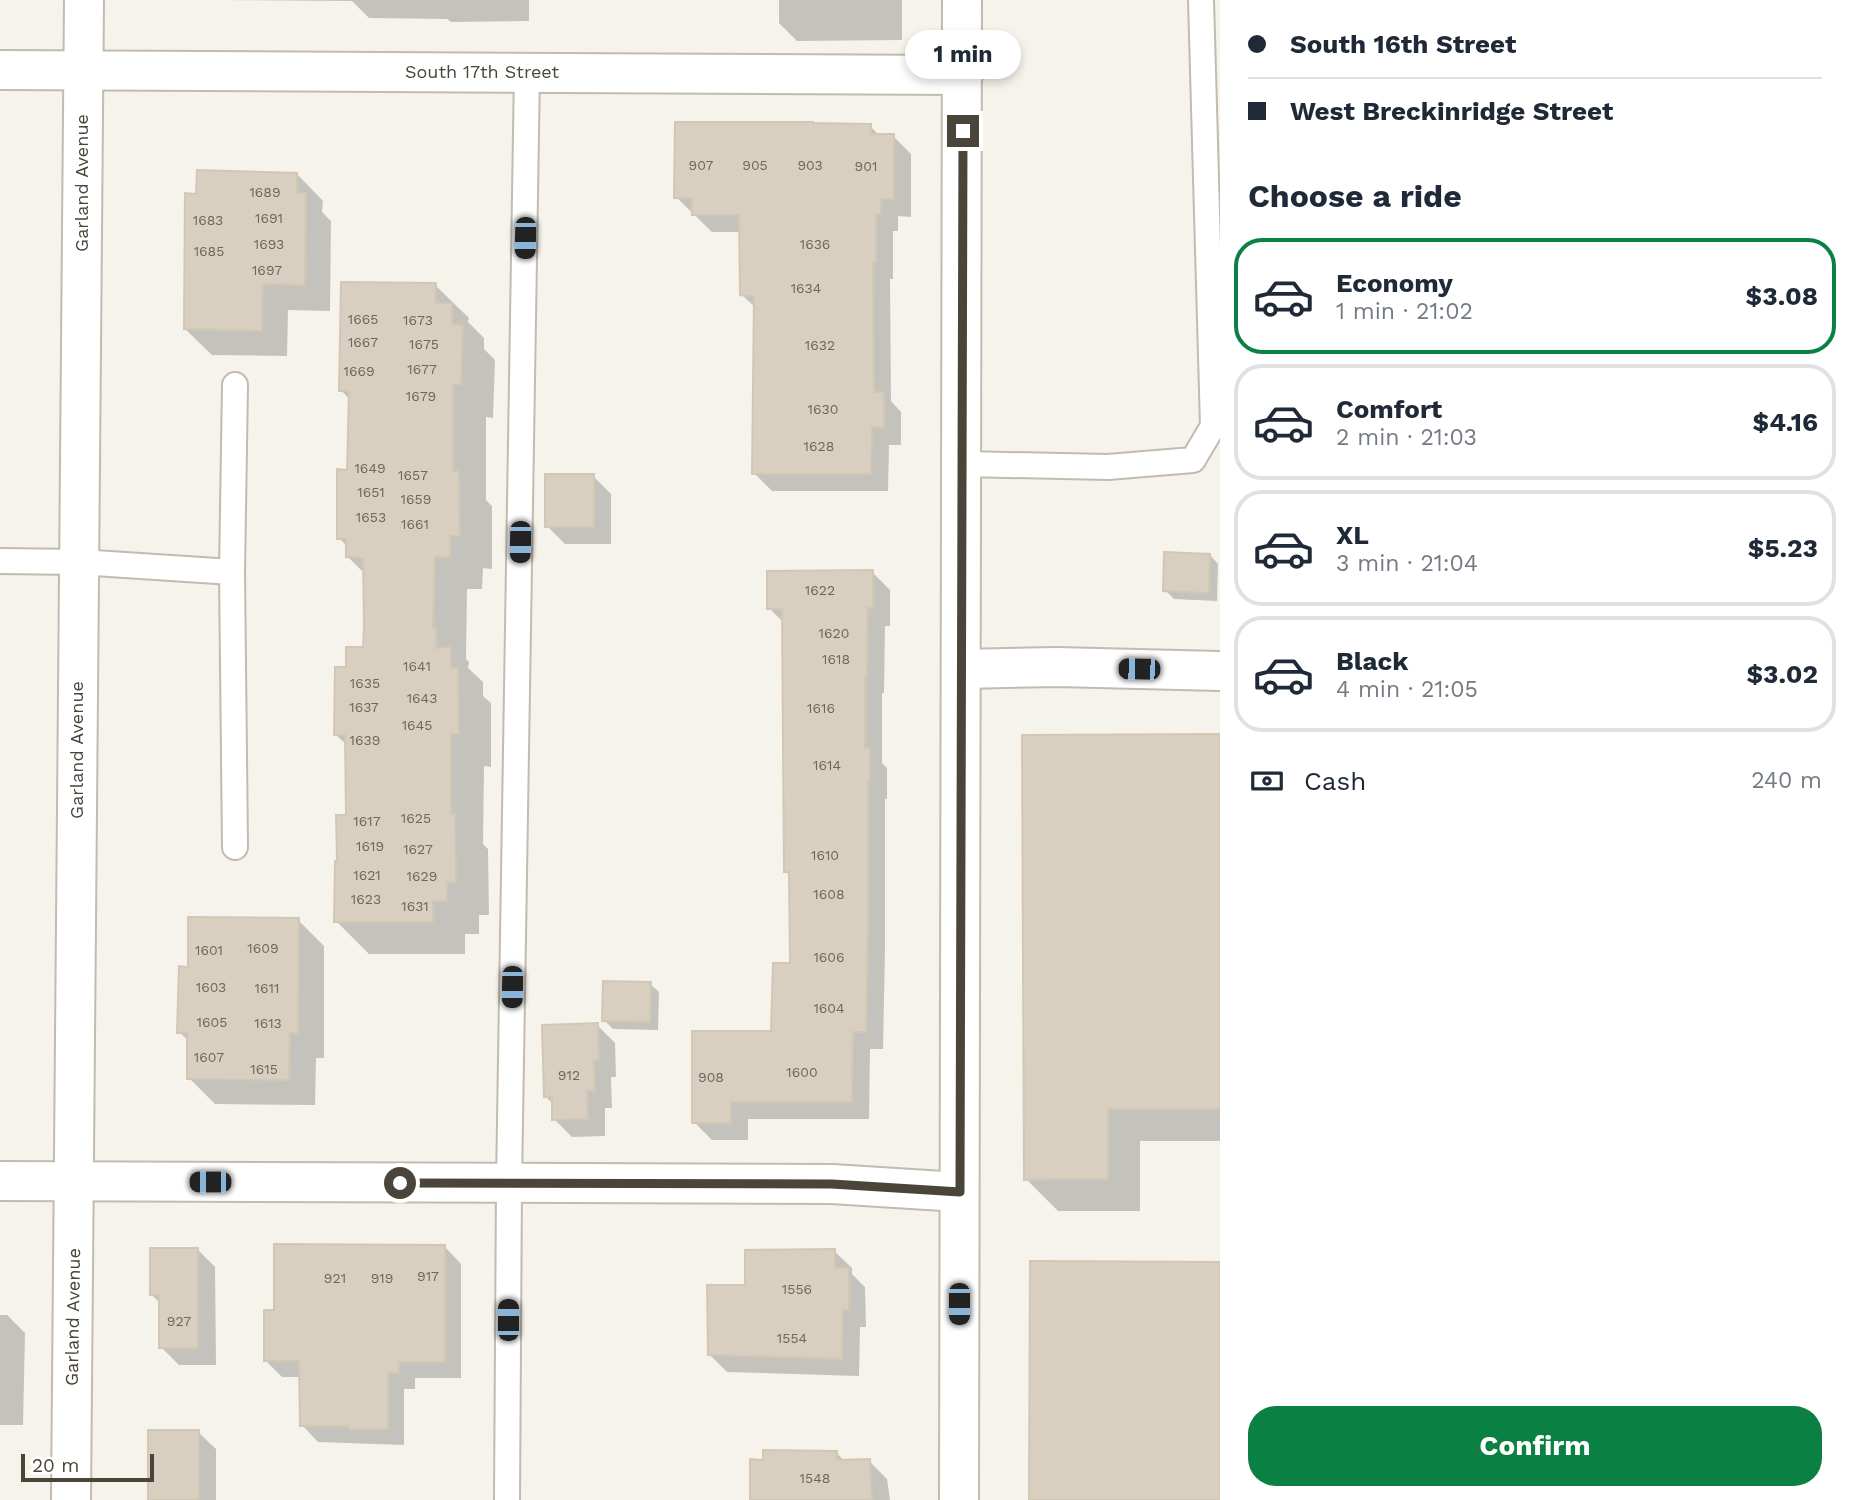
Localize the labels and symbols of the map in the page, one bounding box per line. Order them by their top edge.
callout: 1 min [905,30,1021,78]
street label: South 17th Street [405,61,559,82]
street label: Garland Avenue [71,114,92,252]
route end [947,115,979,147]
house number: 907 [689,157,714,173]
house number: 905 [742,157,768,173]
house number: 903 [797,157,823,173]
house number: 901 [855,158,877,174]
house number: 1689 [249,184,281,200]
house number: 1691 [255,210,283,226]
house number: 1683 [193,212,223,228]
car [515,217,536,259]
house number: 1693 [254,236,284,252]
house number: 1636 [800,236,830,252]
house number: 1685 [194,243,224,259]
house number: 1697 [252,262,282,278]
house number: 1634 [791,280,821,296]
house number: 1665 [348,311,378,327]
house number: 1673 [403,312,433,328]
house number: 1667 [348,334,378,350]
house number: 1675 [409,336,439,352]
house number: 1632 [805,337,835,353]
house number: 1677 [407,361,437,377]
house number: 1669 [343,363,375,379]
house number: 1679 [406,388,436,404]
house number: 1630 [808,401,838,417]
house number: 1628 [804,438,834,454]
house number: 1649 [354,460,386,476]
house number: 1657 [398,467,428,483]
house number: 1651 [357,484,385,500]
house number: 1659 [401,491,431,507]
house number: 1653 [356,509,386,525]
house number: 1661 [401,516,429,532]
car [510,521,531,563]
house number: 1622 [805,582,835,598]
house number: 1620 [819,625,849,641]
house number: 1618 [822,651,850,667]
house number: 1641 [403,658,431,674]
car [1118,658,1161,680]
house number: 1635 [350,675,380,691]
street label: Garland Avenue [66,681,87,819]
house number: 1643 [407,690,437,706]
house number: 1637 [349,699,379,715]
house number: 1616 [807,700,835,716]
house number: 1645 [402,717,432,733]
house number: 1639 [350,732,380,748]
house number: 1614 [813,757,841,773]
house number: 1625 [401,810,431,826]
house number: 1617 [353,813,381,829]
house number: 1619 [356,838,384,854]
house number: 1627 [403,841,433,857]
house number: 1610 [811,847,839,863]
house number: 1621 [353,867,381,883]
house number: 1629 [407,868,437,884]
house number: 1608 [813,886,845,902]
house number: 1623 [351,891,381,907]
house number: 1631 [401,898,429,914]
house number: 1609 [247,940,279,956]
house number: 1601 [195,942,223,958]
house number: 1606 [813,949,845,965]
car [502,966,523,1008]
house number: 1603 [196,979,226,995]
house number: 1611 [255,980,279,996]
house number: 1604 [813,1000,845,1016]
house number: 1605 [197,1014,227,1030]
house number: 1613 [254,1015,282,1031]
house number: 1607 [194,1049,224,1065]
house number: 1615 [250,1061,278,1077]
house number: 1600 [786,1064,818,1080]
house number: 912 [558,1067,580,1083]
house number: 908 [698,1069,724,1085]
route start [384,1167,416,1199]
car [190,1172,232,1193]
street label: Garland Avenue [61,1248,84,1386]
house number: 917 [417,1268,439,1284]
house number: 921 [324,1270,346,1286]
house number: 919 [371,1270,393,1286]
house number: 1556 [782,1281,812,1297]
car [949,1283,970,1325]
car [498,1299,519,1341]
house number: 927 [167,1313,191,1329]
house number: 1554 [777,1330,807,1346]
scale bar [21,1451,154,1483]
house number: 1548 [800,1470,830,1486]

